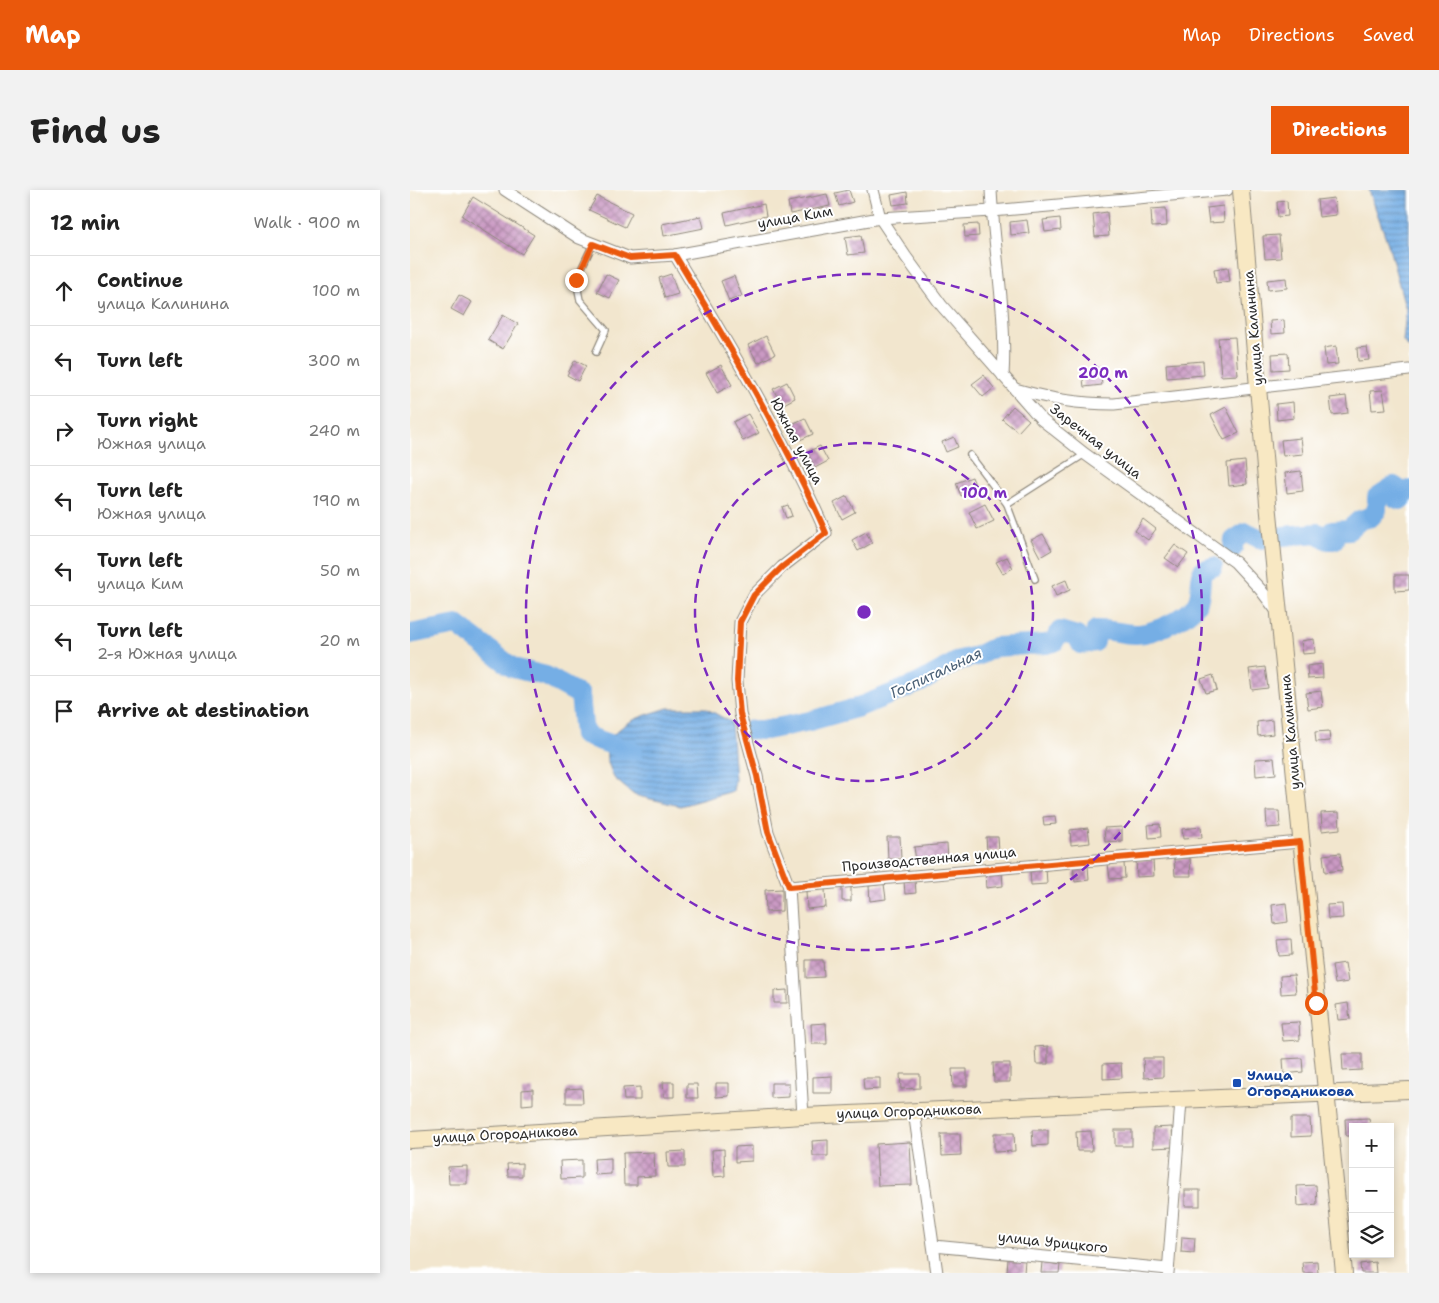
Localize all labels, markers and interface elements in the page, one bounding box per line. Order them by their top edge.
text: Map [25,19,81,51]
text: Map [1183,23,1221,47]
text: Directions [1249,23,1335,47]
text: Saved [1363,23,1414,47]
button: Directions [1271,106,1409,154]
text: Find us [30,107,161,154]
street label: улица Ким [756,202,834,232]
text: 12 min [50,209,120,237]
text: Walk · 900 m [253,212,360,233]
text: Continue [97,268,183,293]
route end [565,269,588,292]
street label: улица Калинина [1239,269,1267,386]
icon: ahead [50,277,78,305]
text: 100 m [312,280,360,301]
text: улица Калинина [97,293,229,314]
icon: left [50,347,78,375]
text: Turn left [97,348,183,373]
text: 300 m [308,350,360,371]
text: 200 m [1078,363,1128,383]
street label: Южная улица [767,395,827,488]
street label: Заречная улица [1046,400,1146,483]
text: Turn right [97,408,198,433]
icon: right [50,417,78,445]
text: 240 m [308,420,360,441]
text: Южная улица [97,433,206,454]
text: Turn left [97,478,183,503]
text: 100 m [961,483,1007,503]
icon: left [50,487,78,515]
text: 190 m [313,490,360,511]
text: Южная улица [97,503,206,524]
text: Turn left [97,548,183,573]
icon: left [50,557,78,585]
text: 50 m [320,560,360,581]
text: улица Ким [97,573,184,594]
centre of rings [855,603,873,621]
text: Turn left [97,618,183,643]
icon: left [50,627,78,655]
text: 20 m [319,630,360,651]
text: 2-я Южная улица [97,643,237,664]
water label: Госпитальная [887,643,985,703]
street label: улица Калинина [1276,673,1304,790]
icon: arrive [50,697,78,725]
text: Arrive at destination [97,698,309,723]
street label: Производственная улица [841,842,1017,876]
route start [1305,992,1328,1015]
place label: Улица Огородникова [1247,1066,1354,1100]
marker: Улица Огородникова [1231,1077,1243,1089]
street label: улица Огородникова [836,1099,982,1123]
street label: улица Огородникова [432,1121,578,1147]
map controls [1349,1123,1394,1258]
button: + [1349,1123,1394,1168]
button: − [1349,1168,1394,1213]
button: layers [1349,1213,1394,1258]
street label: улица Урицкого [997,1227,1109,1257]

